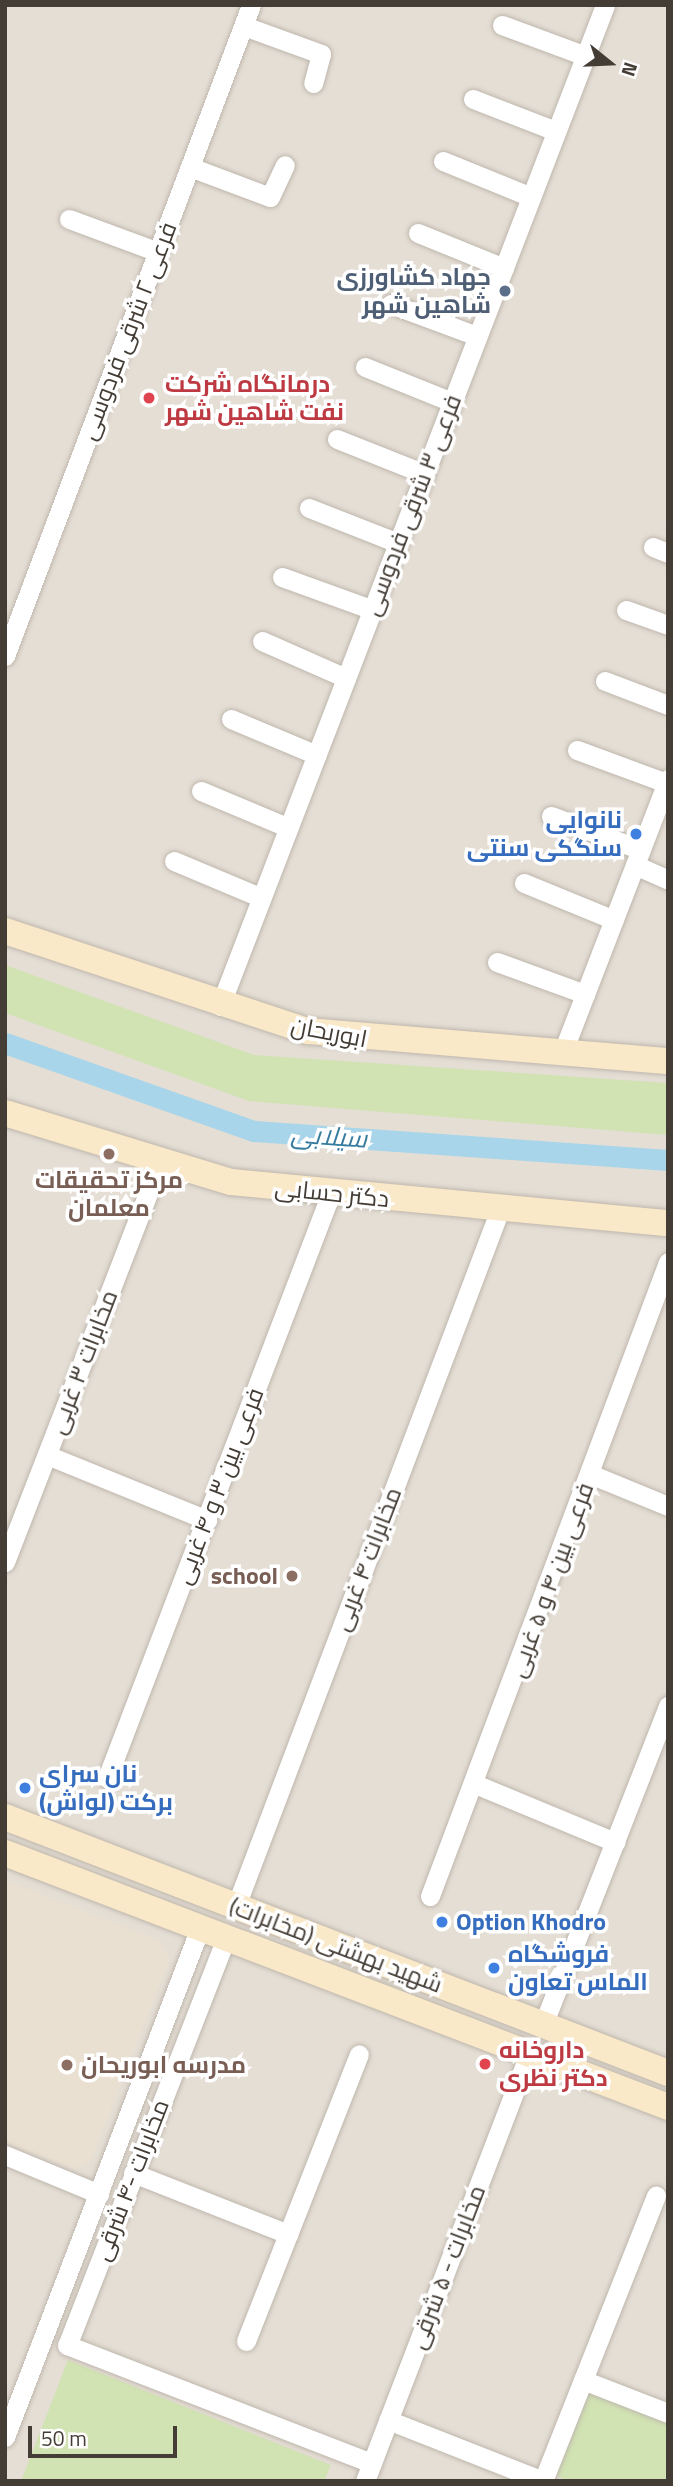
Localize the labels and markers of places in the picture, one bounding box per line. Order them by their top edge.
place label: جهاد کشاورزی شاهین شهر [336,263,491,319]
marker: جهاد کشاورزی شاهین شهر [497,283,513,299]
place label: درمانگاه شرکت نفت شاهین شهر [165,370,344,426]
marker: درمانگاه شرکت نفت شاهین شهر [139,388,159,408]
place label: نانوایی سنگکی سنتی [467,806,622,862]
marker: نانوایی سنگکی سنتی [628,826,644,842]
marker: مرکز تحقیقات معلمان [101,1146,117,1162]
place label: مرکز تحقیقات معلمان [35,1166,183,1222]
place label: school [211,1562,278,1590]
marker: school [284,1568,300,1584]
place label: نان سرای برکت (لواش) [39,1760,173,1816]
marker: نان سرای برکت (لواش) [17,1780,33,1796]
place label: Option Khodro [456,1908,606,1936]
marker: Option Khodro [434,1914,450,1930]
place label: فروشگاه الماس تعاون [508,1940,648,1996]
marker: فروشگاه الماس تعاون [486,1960,502,1976]
place label: داروخانه دکتر نظری [499,2036,608,2092]
place label: مدرسه ابوریحان [81,2051,246,2079]
marker: داروخانه دکتر نظری [477,2056,493,2072]
marker: مدرسه ابوریحان [59,2057,75,2073]

